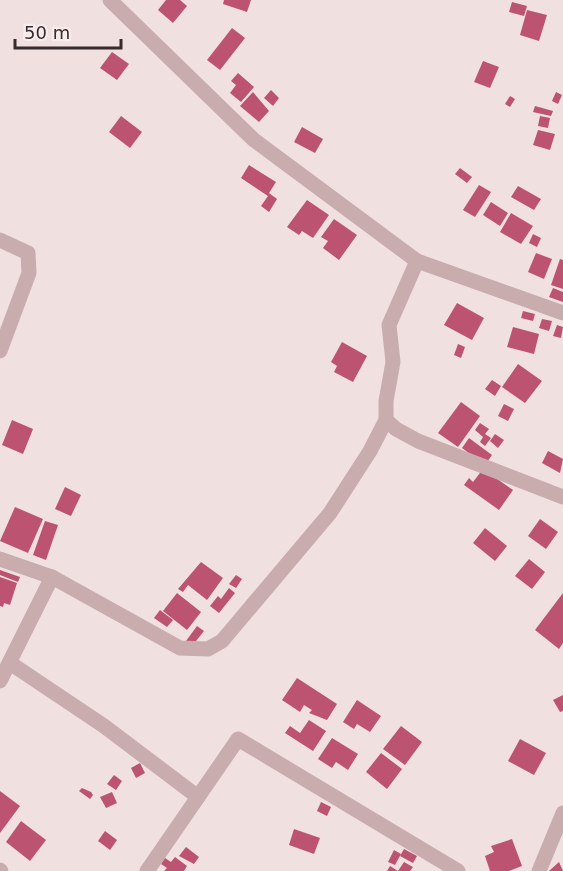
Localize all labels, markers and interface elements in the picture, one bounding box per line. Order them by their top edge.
scale bar [15,12,122,50]
text: 50 m [24,22,70,43]

